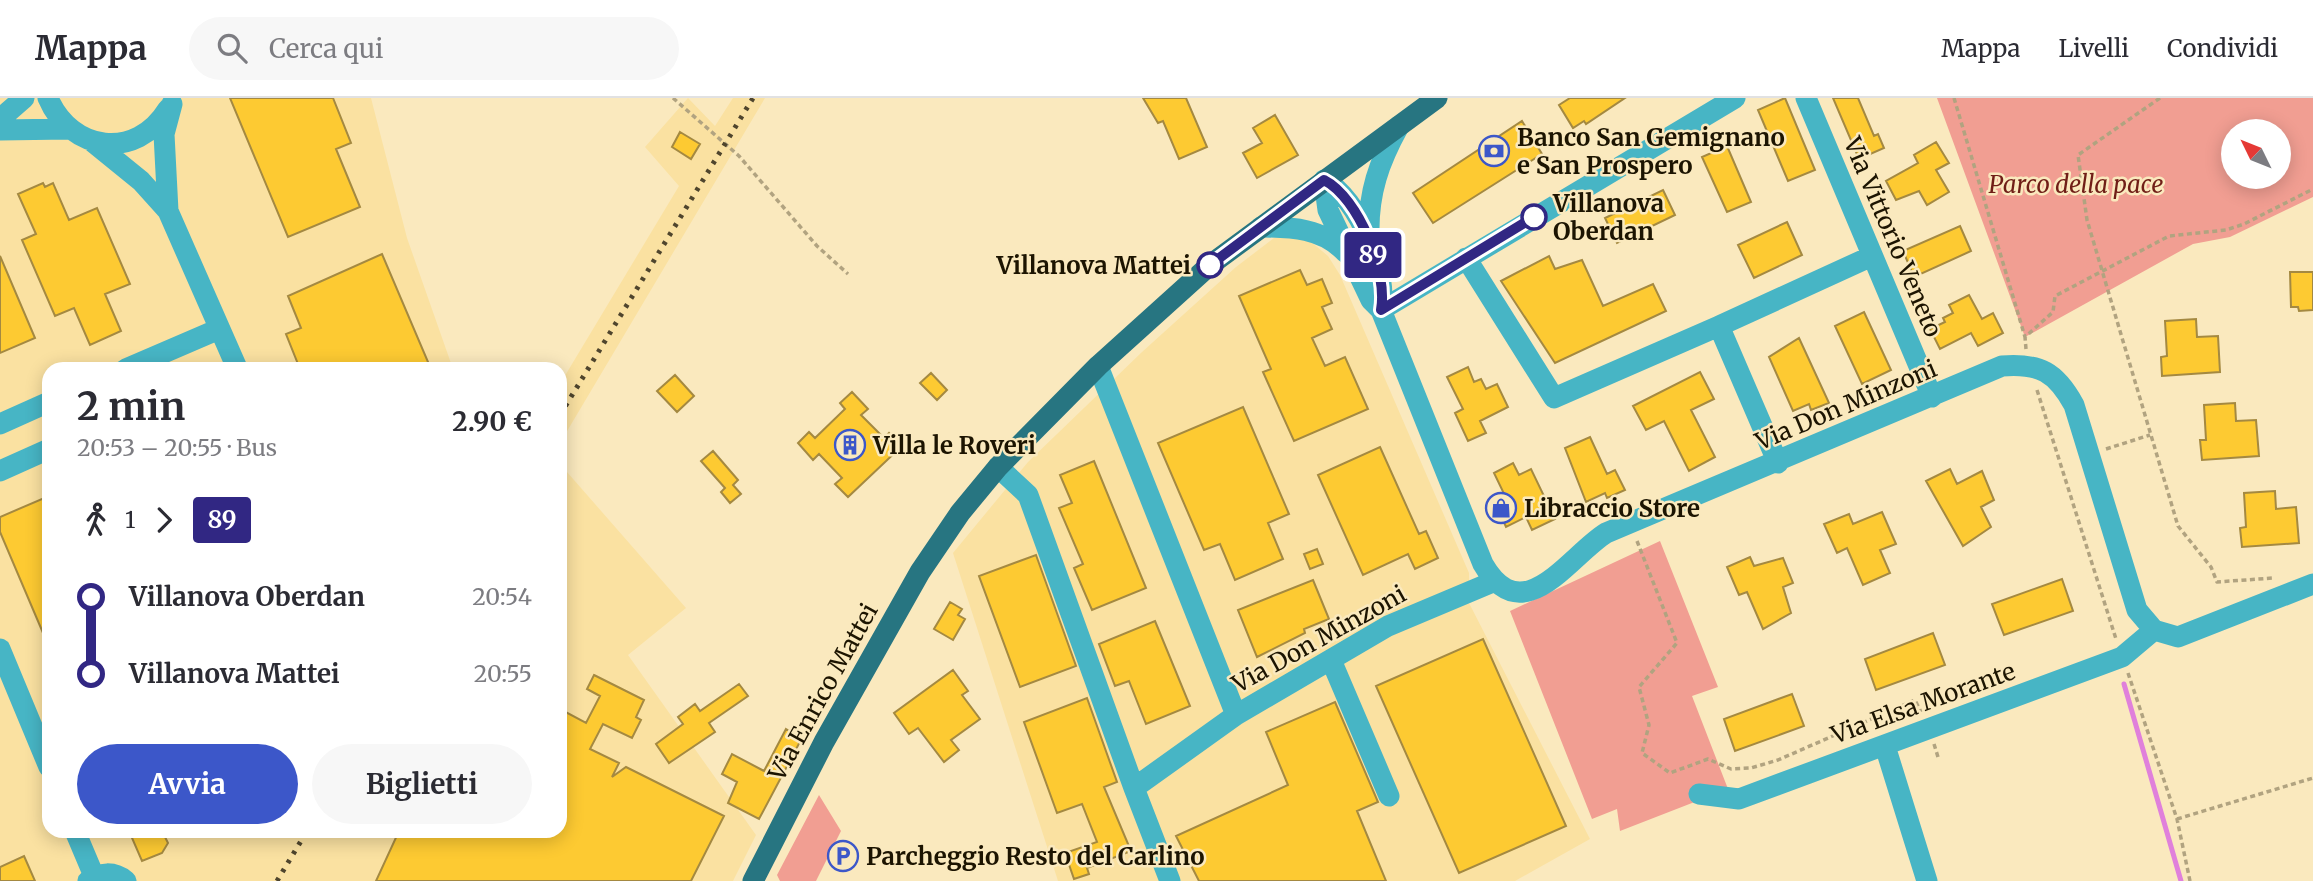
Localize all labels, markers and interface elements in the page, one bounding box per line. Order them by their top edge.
search box [189,17,679,80]
text: Mappa [35,28,147,69]
icon: search [213,29,251,67]
text: Cerca qui [269,32,383,65]
text: Mappa [1941,33,2020,64]
text: Livelli [2058,33,2129,64]
text: Condividi [2167,33,2278,64]
north arrow [2221,119,2291,189]
map controls [2221,119,2291,189]
place label: Banco San Gemignano e San Prospero [1517,122,1785,181]
street label: Via Vittorio Veneto [1836,131,1949,342]
bank icon: Banco San Gemignano e San Prospero [1477,134,1511,168]
park label: Parco della pace [1989,169,2163,200]
place label: Villanova Oberdan [1552,188,1664,247]
marker: Villanova Oberdan [1521,204,1547,230]
line badge: 89 [1342,232,1404,278]
text: 89 [1358,239,1388,270]
place label: Villanova Mattei [995,250,1191,281]
marker: Villanova Mattei [1197,252,1223,278]
street label: Via Don Minzoni [1750,353,1942,458]
text: 2 min [77,383,185,430]
text: 2.90 € [452,405,532,438]
building icon: Villa le Roveri [833,428,867,462]
place label: Villa le Roveri [872,430,1036,461]
text: 20:53 – 20:55 · Bus [77,433,277,462]
shop icon: Libraccio Store [1484,491,1518,525]
place label: Libraccio Store [1524,493,1700,524]
icon: walk [77,501,115,539]
icon: forward [145,501,183,539]
text: 89 [207,504,237,535]
text: 1 [125,505,135,534]
street label: Via Don Minzoni [1226,578,1412,700]
text: Villanova Oberdan [129,580,365,613]
text: 20:54 [472,582,532,611]
street label: Via Enrico Mattei [761,598,885,787]
street label: Via Elsa Morante [1826,655,2019,751]
text: Villanova Mattei [129,657,340,690]
text: 20:55 [474,659,532,688]
button: Avvia [77,744,298,824]
button: Biglietti [312,744,532,824]
parking icon: Parcheggio Resto del Carlino [826,839,860,873]
place label: Parcheggio Resto del Carlino [866,841,1205,872]

